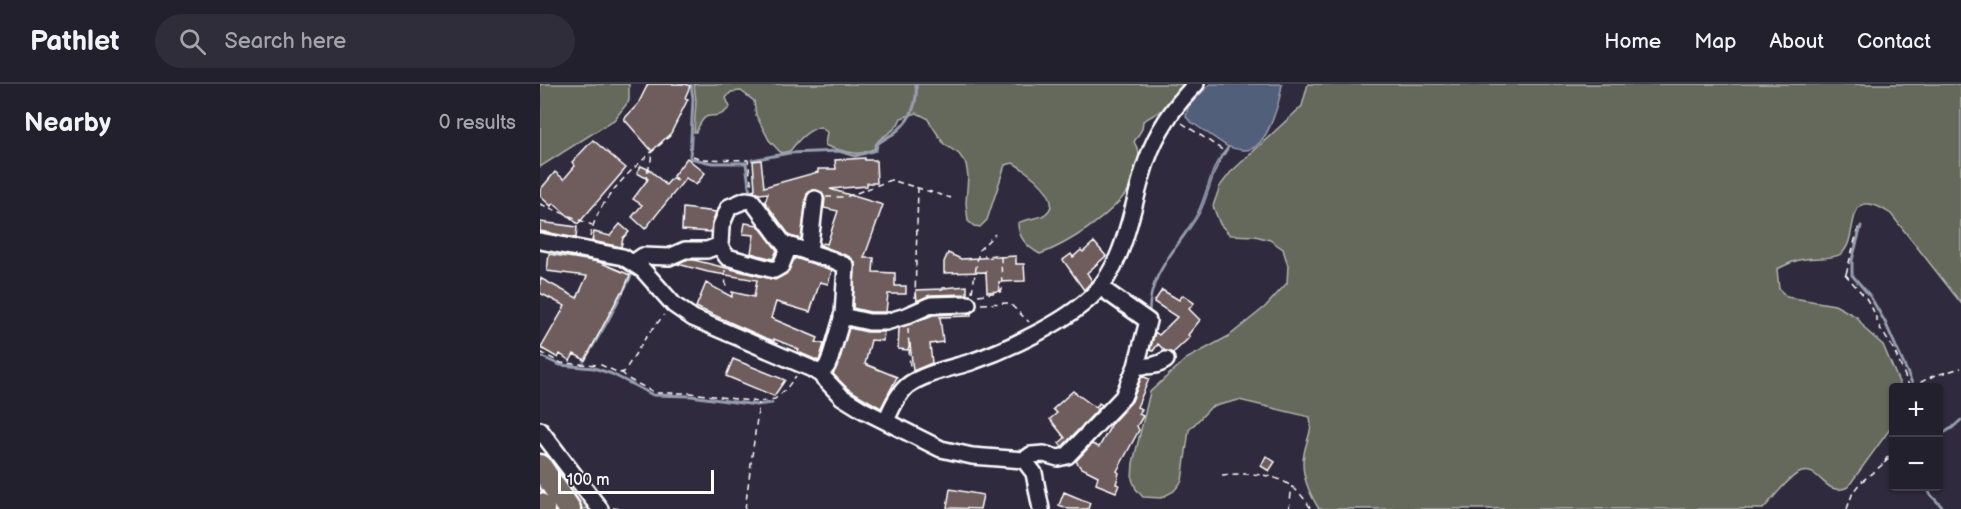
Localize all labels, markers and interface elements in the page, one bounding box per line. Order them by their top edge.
search box [155,14,575,68]
text: Pathlet [30,25,119,58]
icon: search [176,25,209,58]
text: Search here [224,28,346,55]
text: Home [1604,29,1661,54]
text: Map [1694,29,1736,54]
text: About [1769,29,1824,54]
text: Contact [1857,29,1931,54]
text: Nearby [24,108,111,139]
text: 0 results [439,111,516,135]
map controls [1889,383,1943,491]
button: + [1889,383,1943,437]
button: − [1889,437,1943,491]
scale bar [558,467,714,494]
text: 100 m [567,471,610,490]

